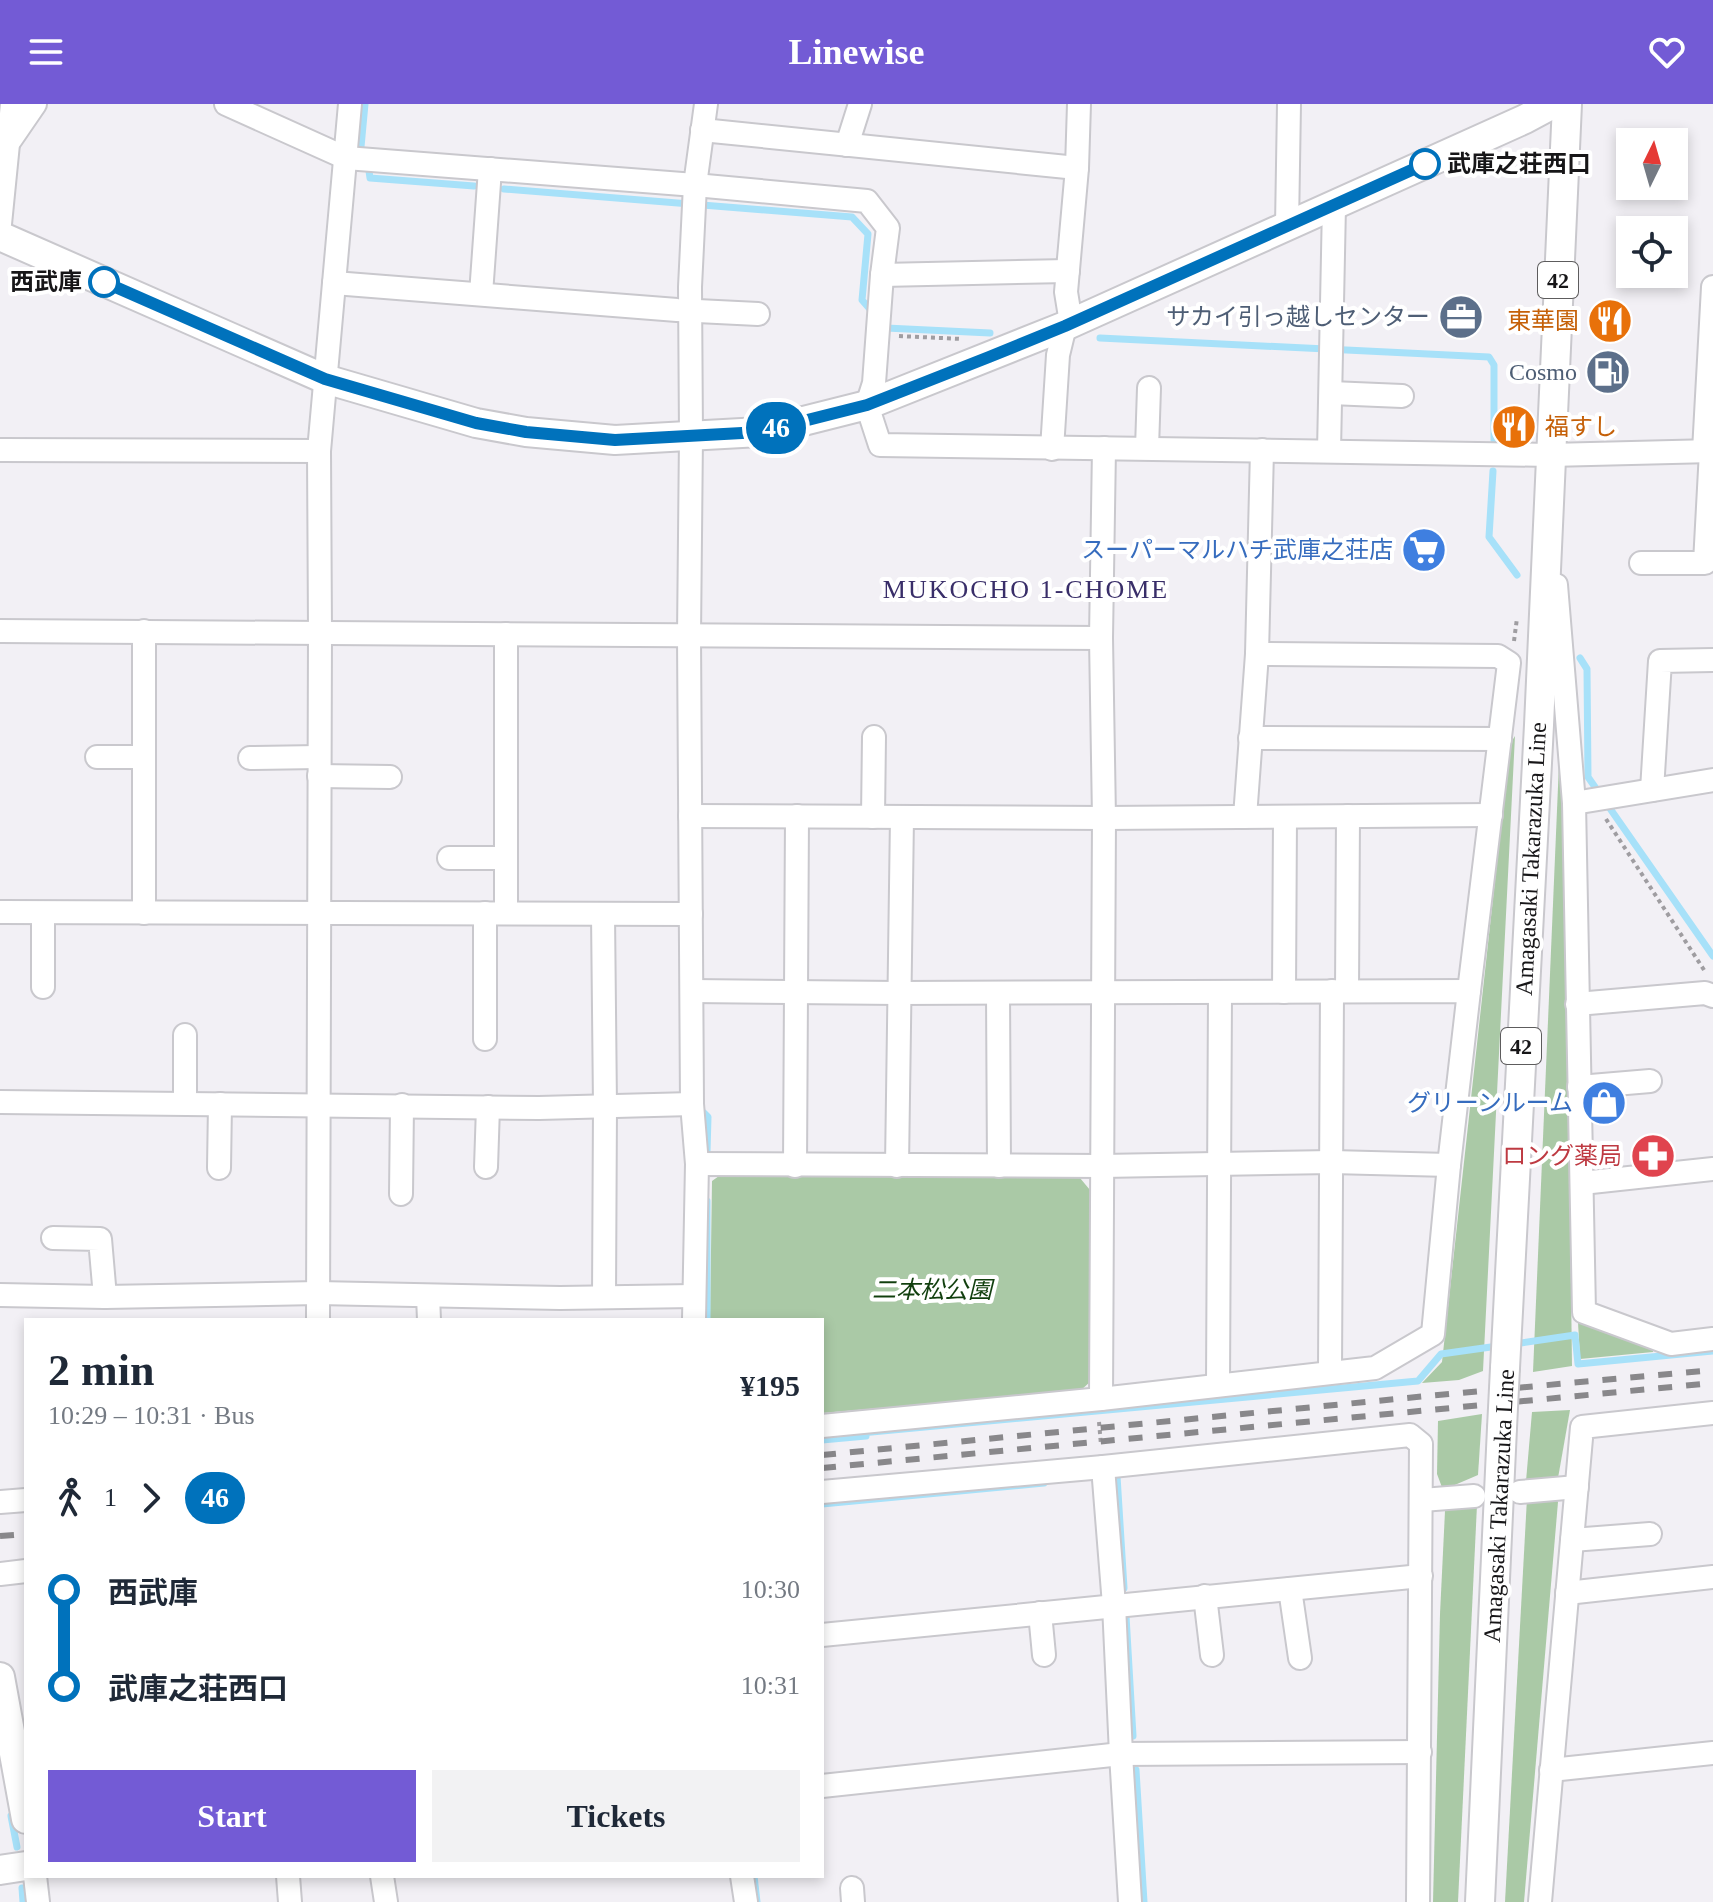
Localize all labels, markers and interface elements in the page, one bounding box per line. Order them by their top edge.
icon: menu [24,30,68,74]
icon: heart [1645,30,1689,74]
text: Linewise [788,32,925,72]
north arrow [1616,128,1688,200]
map controls [1616,128,1688,288]
marker: 武庫之荘西口 [1410,149,1440,179]
place label: 武庫之荘西口 [1447,151,1591,177]
button: locate [1616,216,1688,288]
road number: 42 [1538,262,1578,298]
marker: 西武庫 [89,267,119,297]
place label: 西武庫 [10,269,82,295]
office icon: サカイ引っ越しセンター [1437,293,1485,341]
restaurant icon: 東華園 [1586,297,1634,345]
place label: サカイ引っ越しセンター [1166,304,1430,330]
place label: 東華園 [1507,308,1579,334]
fuel station icon: Cosmo [1584,348,1632,396]
place label: Cosmo [1509,359,1577,385]
line badge: 46 [740,402,812,454]
restaurant icon: 福すし [1490,403,1538,451]
text: 46 [762,412,790,443]
place label: 福すし [1545,414,1617,440]
supermarket icon: スーパーマルハチ武庫之荘店 [1400,526,1448,574]
place label: スーパーマルハチ武庫之荘店 [1081,537,1393,563]
district label: MUKOCHO 1-CHOME [883,575,1169,604]
street label: Amagasaki Takarazuka Line [1511,722,1551,996]
road number: 42 [1501,1028,1541,1064]
shop icon: グリーンルーム [1580,1079,1628,1127]
place label: グリーンルーム [1407,1090,1573,1116]
pharmacy icon: ロング薬局 [1629,1132,1677,1180]
place label: ロング薬局 [1502,1143,1622,1169]
park label: 二本松公園 [872,1277,995,1303]
text: 2 min [48,1346,154,1395]
text: ¥195 [740,1369,800,1402]
street label: Amagasaki Takarazuka Line [1479,1369,1519,1643]
text: 10:29 – 10:31 · Bus [48,1401,255,1430]
icon: walk [48,1476,92,1520]
icon: forward [129,1476,173,1520]
text: 46 [201,1482,229,1513]
text: 1 [104,1483,117,1512]
text: 10:30 [741,1575,800,1604]
text: 西武庫 [108,1576,198,1609]
text: 10:31 [741,1671,800,1700]
text: 武庫之荘西口 [108,1672,288,1705]
button: Start [48,1770,416,1862]
button: Tickets [432,1770,800,1862]

